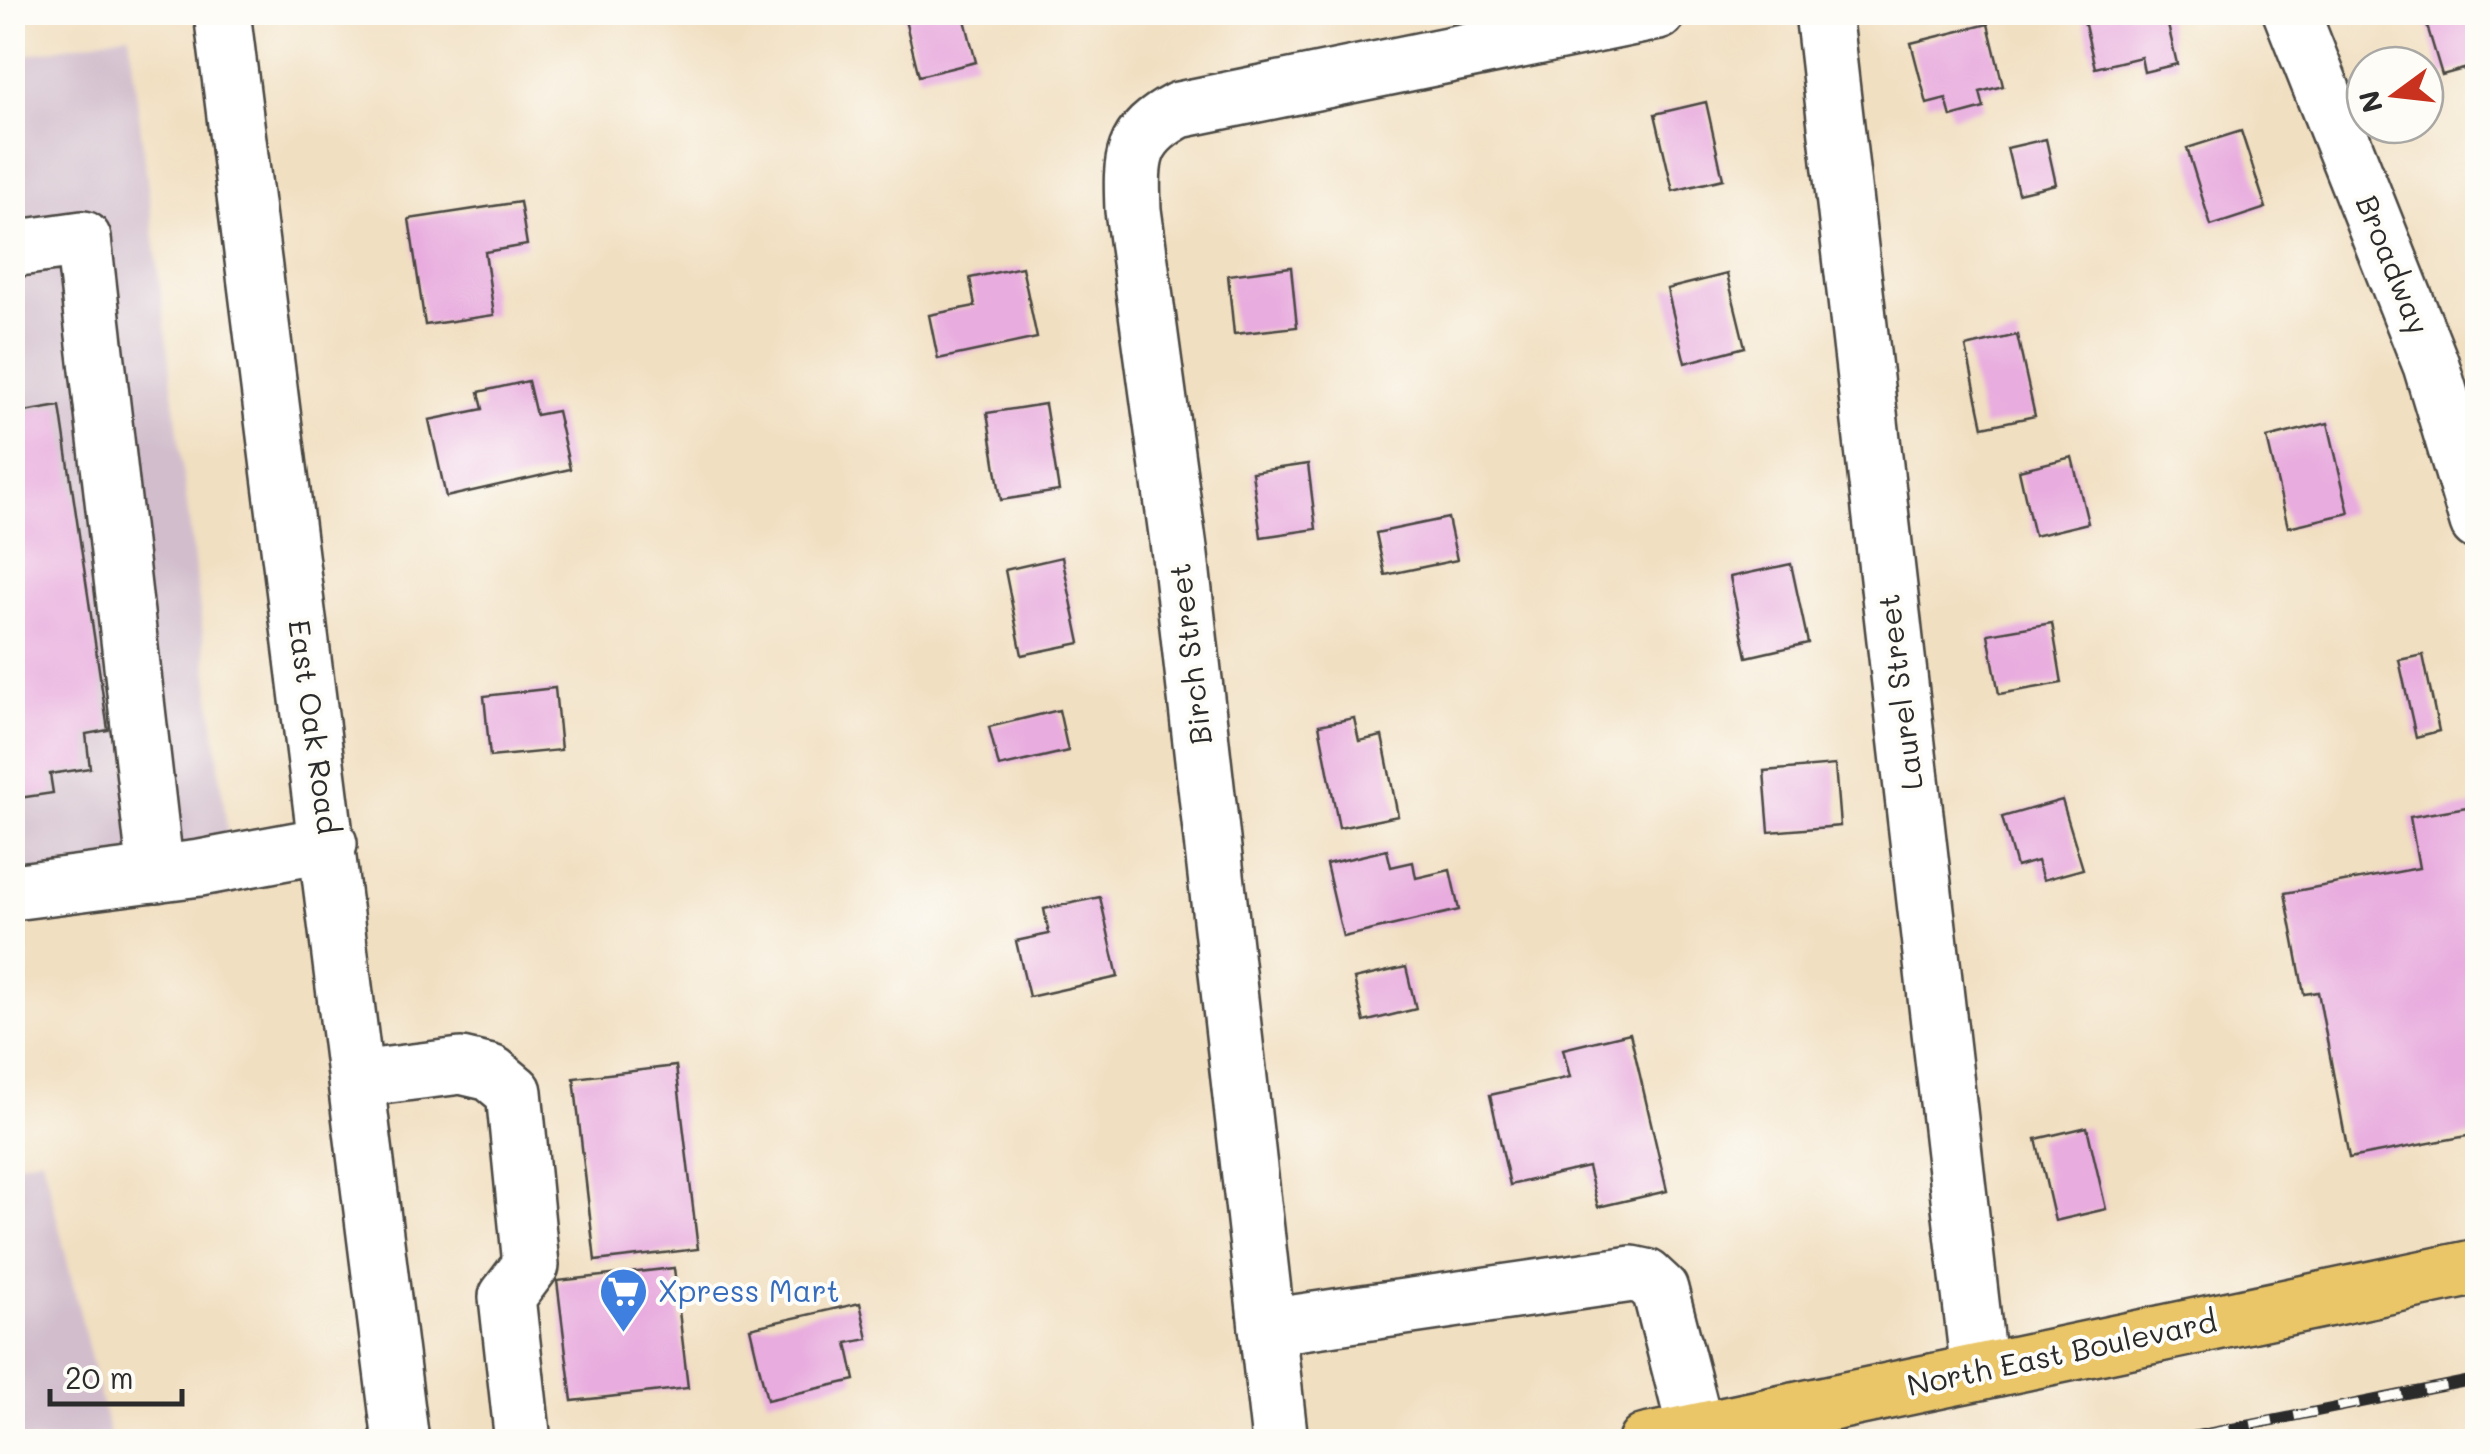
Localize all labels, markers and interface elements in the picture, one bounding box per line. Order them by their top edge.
north arrow [2345,45,2445,145]
text: N [2350,87,2390,117]
street label: Broadway [2348,189,2440,340]
street label: Birch Street [1158,561,1220,747]
street label: Laurel Street [1867,592,1931,793]
street label: East Oak Road [280,617,350,836]
supermarket icon: Xpress Mart [597,1266,649,1334]
place label: Xpress Mart [658,1270,840,1310]
street label: North East Boulevard [1903,1300,2220,1404]
scale bar [50,1344,182,1406]
text: 20 m [65,1357,134,1397]

